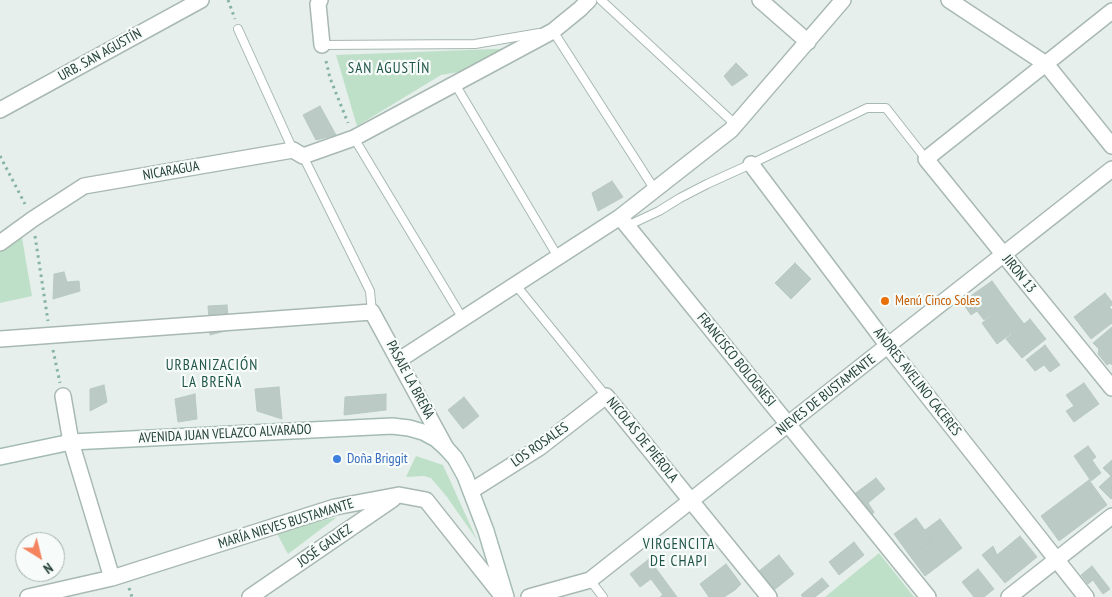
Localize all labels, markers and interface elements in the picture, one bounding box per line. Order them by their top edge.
street label: URB. SAN AGUSTÍN [55,25,145,85]
district label: SAN AGUSTÍN [346,60,432,78]
street label: NICARAGUA [141,158,201,184]
street label: JIRON 13 [999,252,1039,296]
place label: Menú Cinco Soles [895,293,980,309]
marker: Menú Cinco Soles [879,295,891,307]
street label: FRANCISCO BOLOGNESI [693,310,779,410]
street label: ANDRES AVELINO CACERES [870,325,964,439]
street label: PASAJE LA BREÑA [382,338,438,422]
street label: NIEVES DE BUSTAMENTE [773,351,879,439]
district label: URBANIZACIÓN LA BREÑA [164,357,260,392]
street label: NICOLAS DE PIÉROLA [603,394,681,486]
street label: LOS ROSALES [508,419,572,471]
street label: AVENIDA JUAN VELAZCO ALVARADO [138,421,312,447]
place label: Doña Briggit [347,451,408,467]
marker: Doña Briggit [331,453,343,465]
street label: MARÍA NIEVES BUSTAMANTE [216,495,356,553]
street label: JOSÉ GALVEZ [294,521,356,571]
north arrow [15,532,65,582]
district label: VIRGENCITA DE CHAPI [642,536,716,571]
text: N [40,559,57,578]

